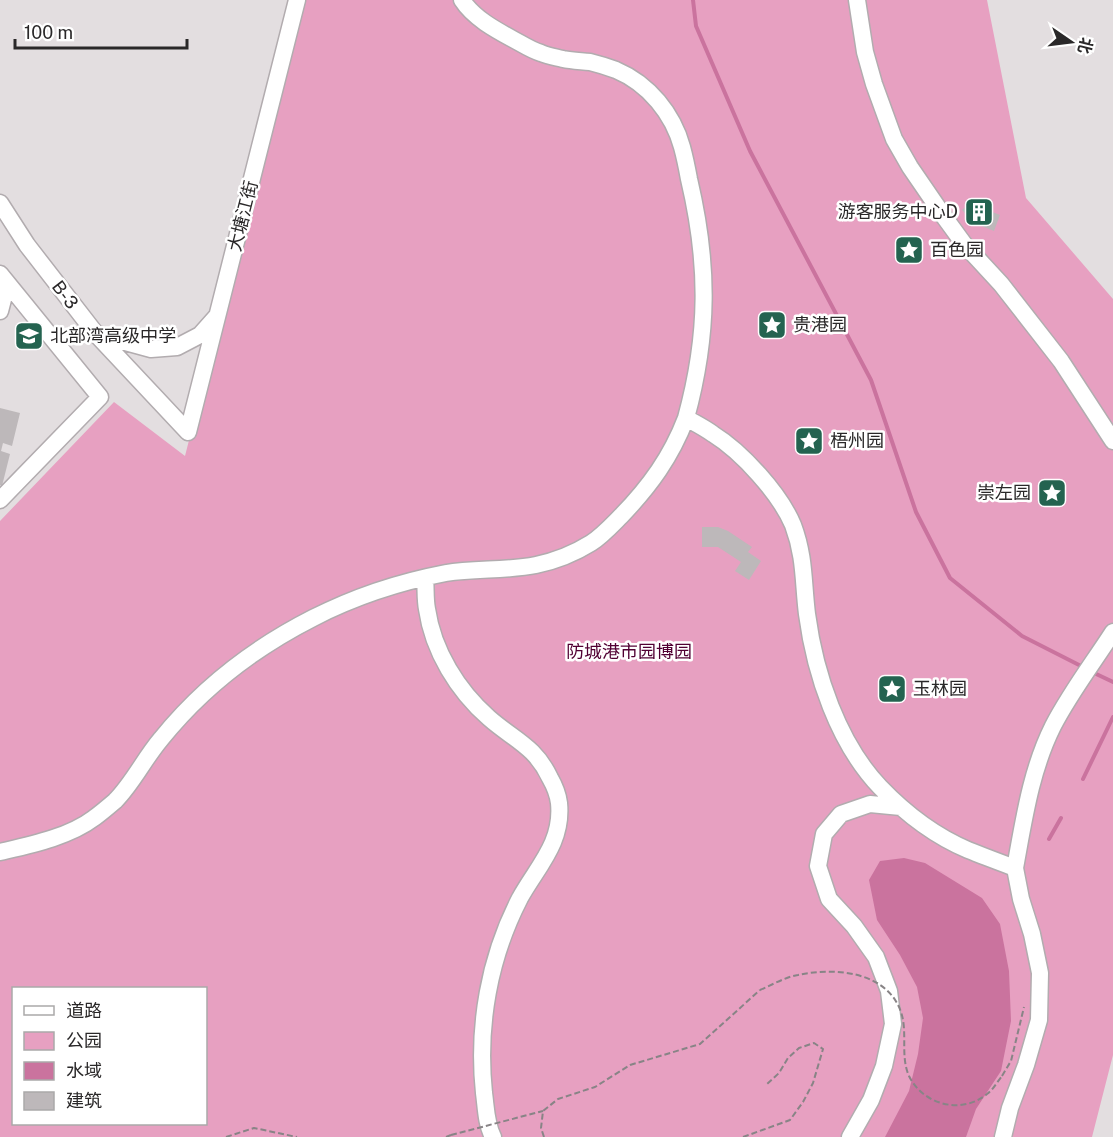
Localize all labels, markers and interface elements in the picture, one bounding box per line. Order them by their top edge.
scale bar [15,12,188,50]
north arrow [1041,12,1101,72]
text: 100 m [24,22,73,43]
text: 北 [1074,35,1096,56]
street label: 大塘江街 [224,178,261,253]
building icon: 游客服务中心D [963,196,995,228]
place label: 游客服务中心D [838,201,958,222]
place icon: 百色园 [893,234,925,266]
place label: 百色园 [930,239,984,260]
street label: B-3 [48,276,83,313]
place icon: 贵港园 [756,309,788,341]
place label: 贵港园 [793,314,847,335]
school or university icon: 北部湾高级中学 [13,320,45,352]
place label: 北部湾高级中学 [50,325,176,346]
place icon: 梧州园 [793,425,825,457]
place label: 梧州园 [830,430,884,451]
place icon: 崇左园 [1036,477,1068,509]
place label: 崇左园 [977,482,1031,503]
park label: 防城港市园博园 [566,641,692,662]
place icon: 玉林园 [876,673,908,705]
place label: 玉林园 [913,678,967,699]
legend [12,987,207,1125]
text: 道路 [66,1000,102,1021]
text: 公园 [66,1030,102,1051]
text: 水域 [66,1060,102,1081]
text: 建筑 [66,1090,102,1111]

